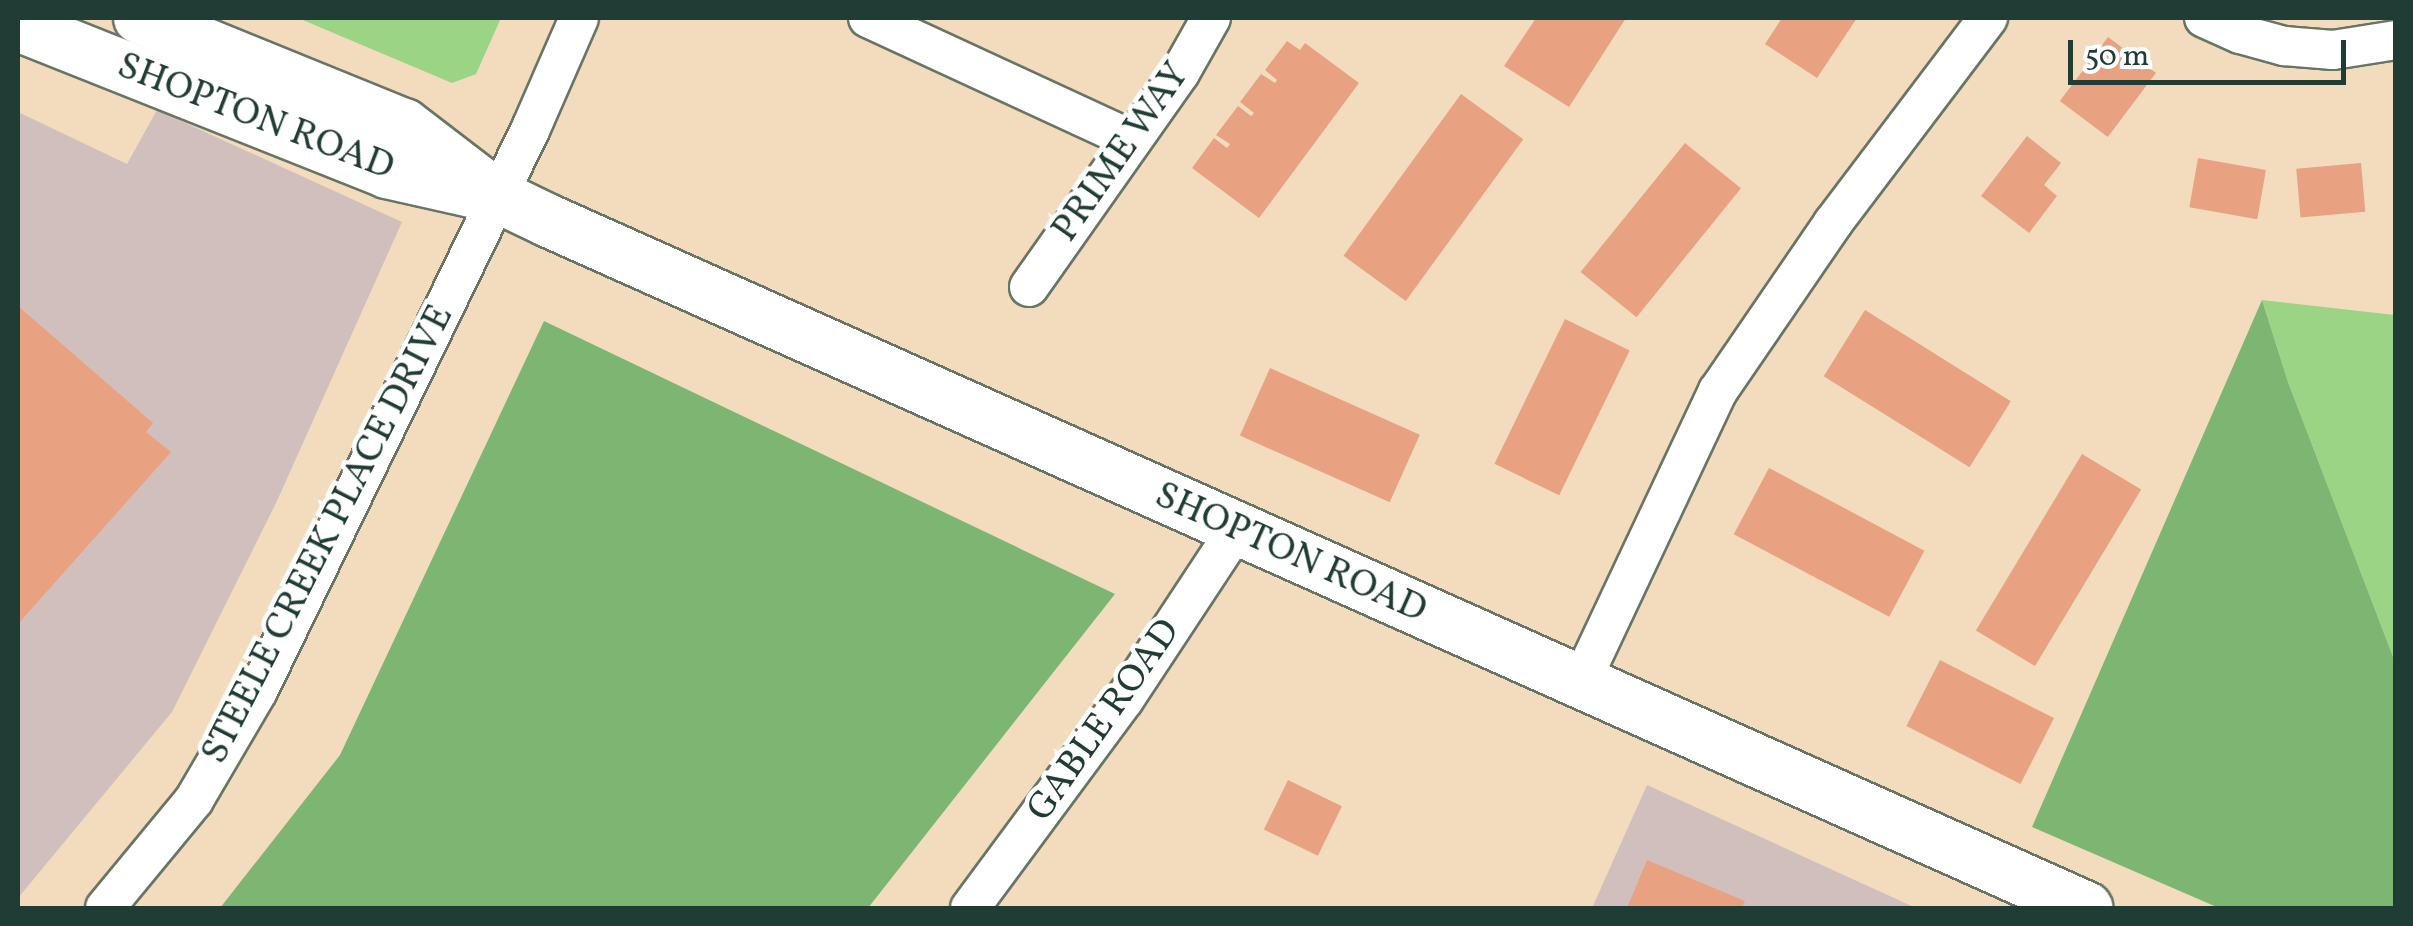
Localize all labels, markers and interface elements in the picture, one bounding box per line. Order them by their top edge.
scale bar [2073,20,2350,82]
text: 50 m [2085,36,2149,78]
street label: SHOPTON ROAD [110,44,400,192]
street label: PRIME WAY [1043,54,1201,252]
street label: STEELE CREEK PLACE DRIVE [193,298,465,772]
street label: SHOPTON ROAD [1147,474,1433,634]
street label: GABLE ROAD [1019,611,1191,831]

